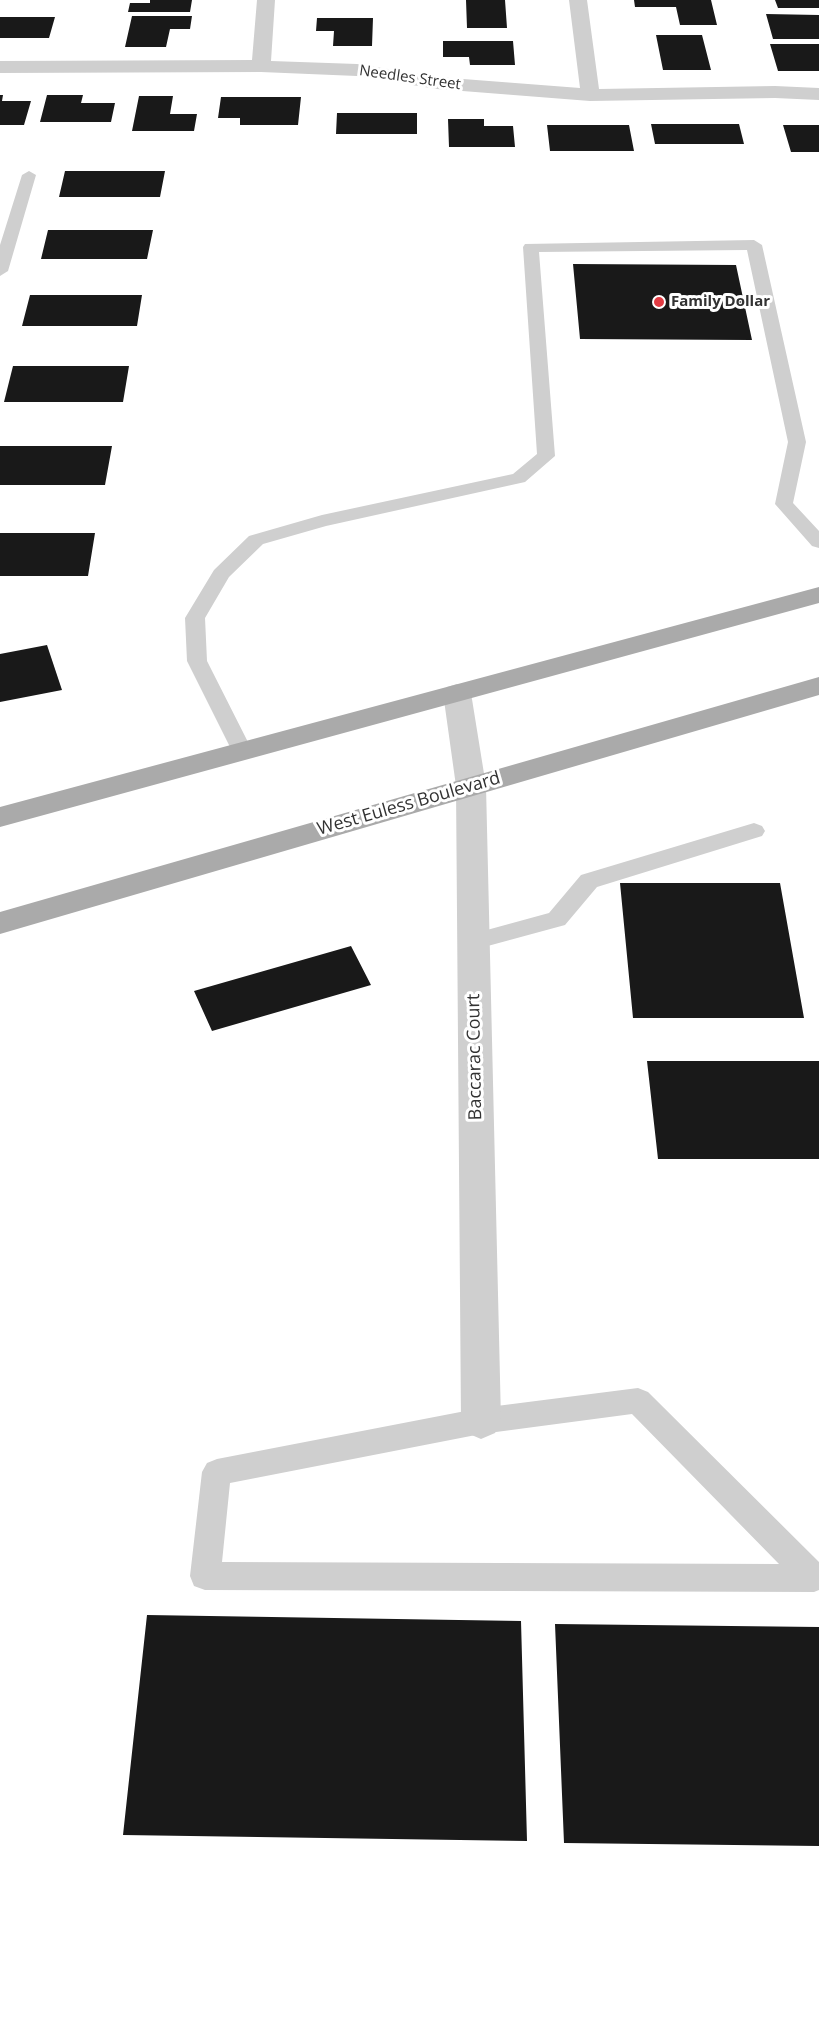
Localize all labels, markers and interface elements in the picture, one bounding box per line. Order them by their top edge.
street label: Needles Street [358,62,462,94]
place label: Family Dollar [671,293,770,311]
marker: Family Dollar [652,295,666,309]
street label: West Euless Boulevard [315,768,503,840]
street label: Baccarac Court [463,994,487,1120]

